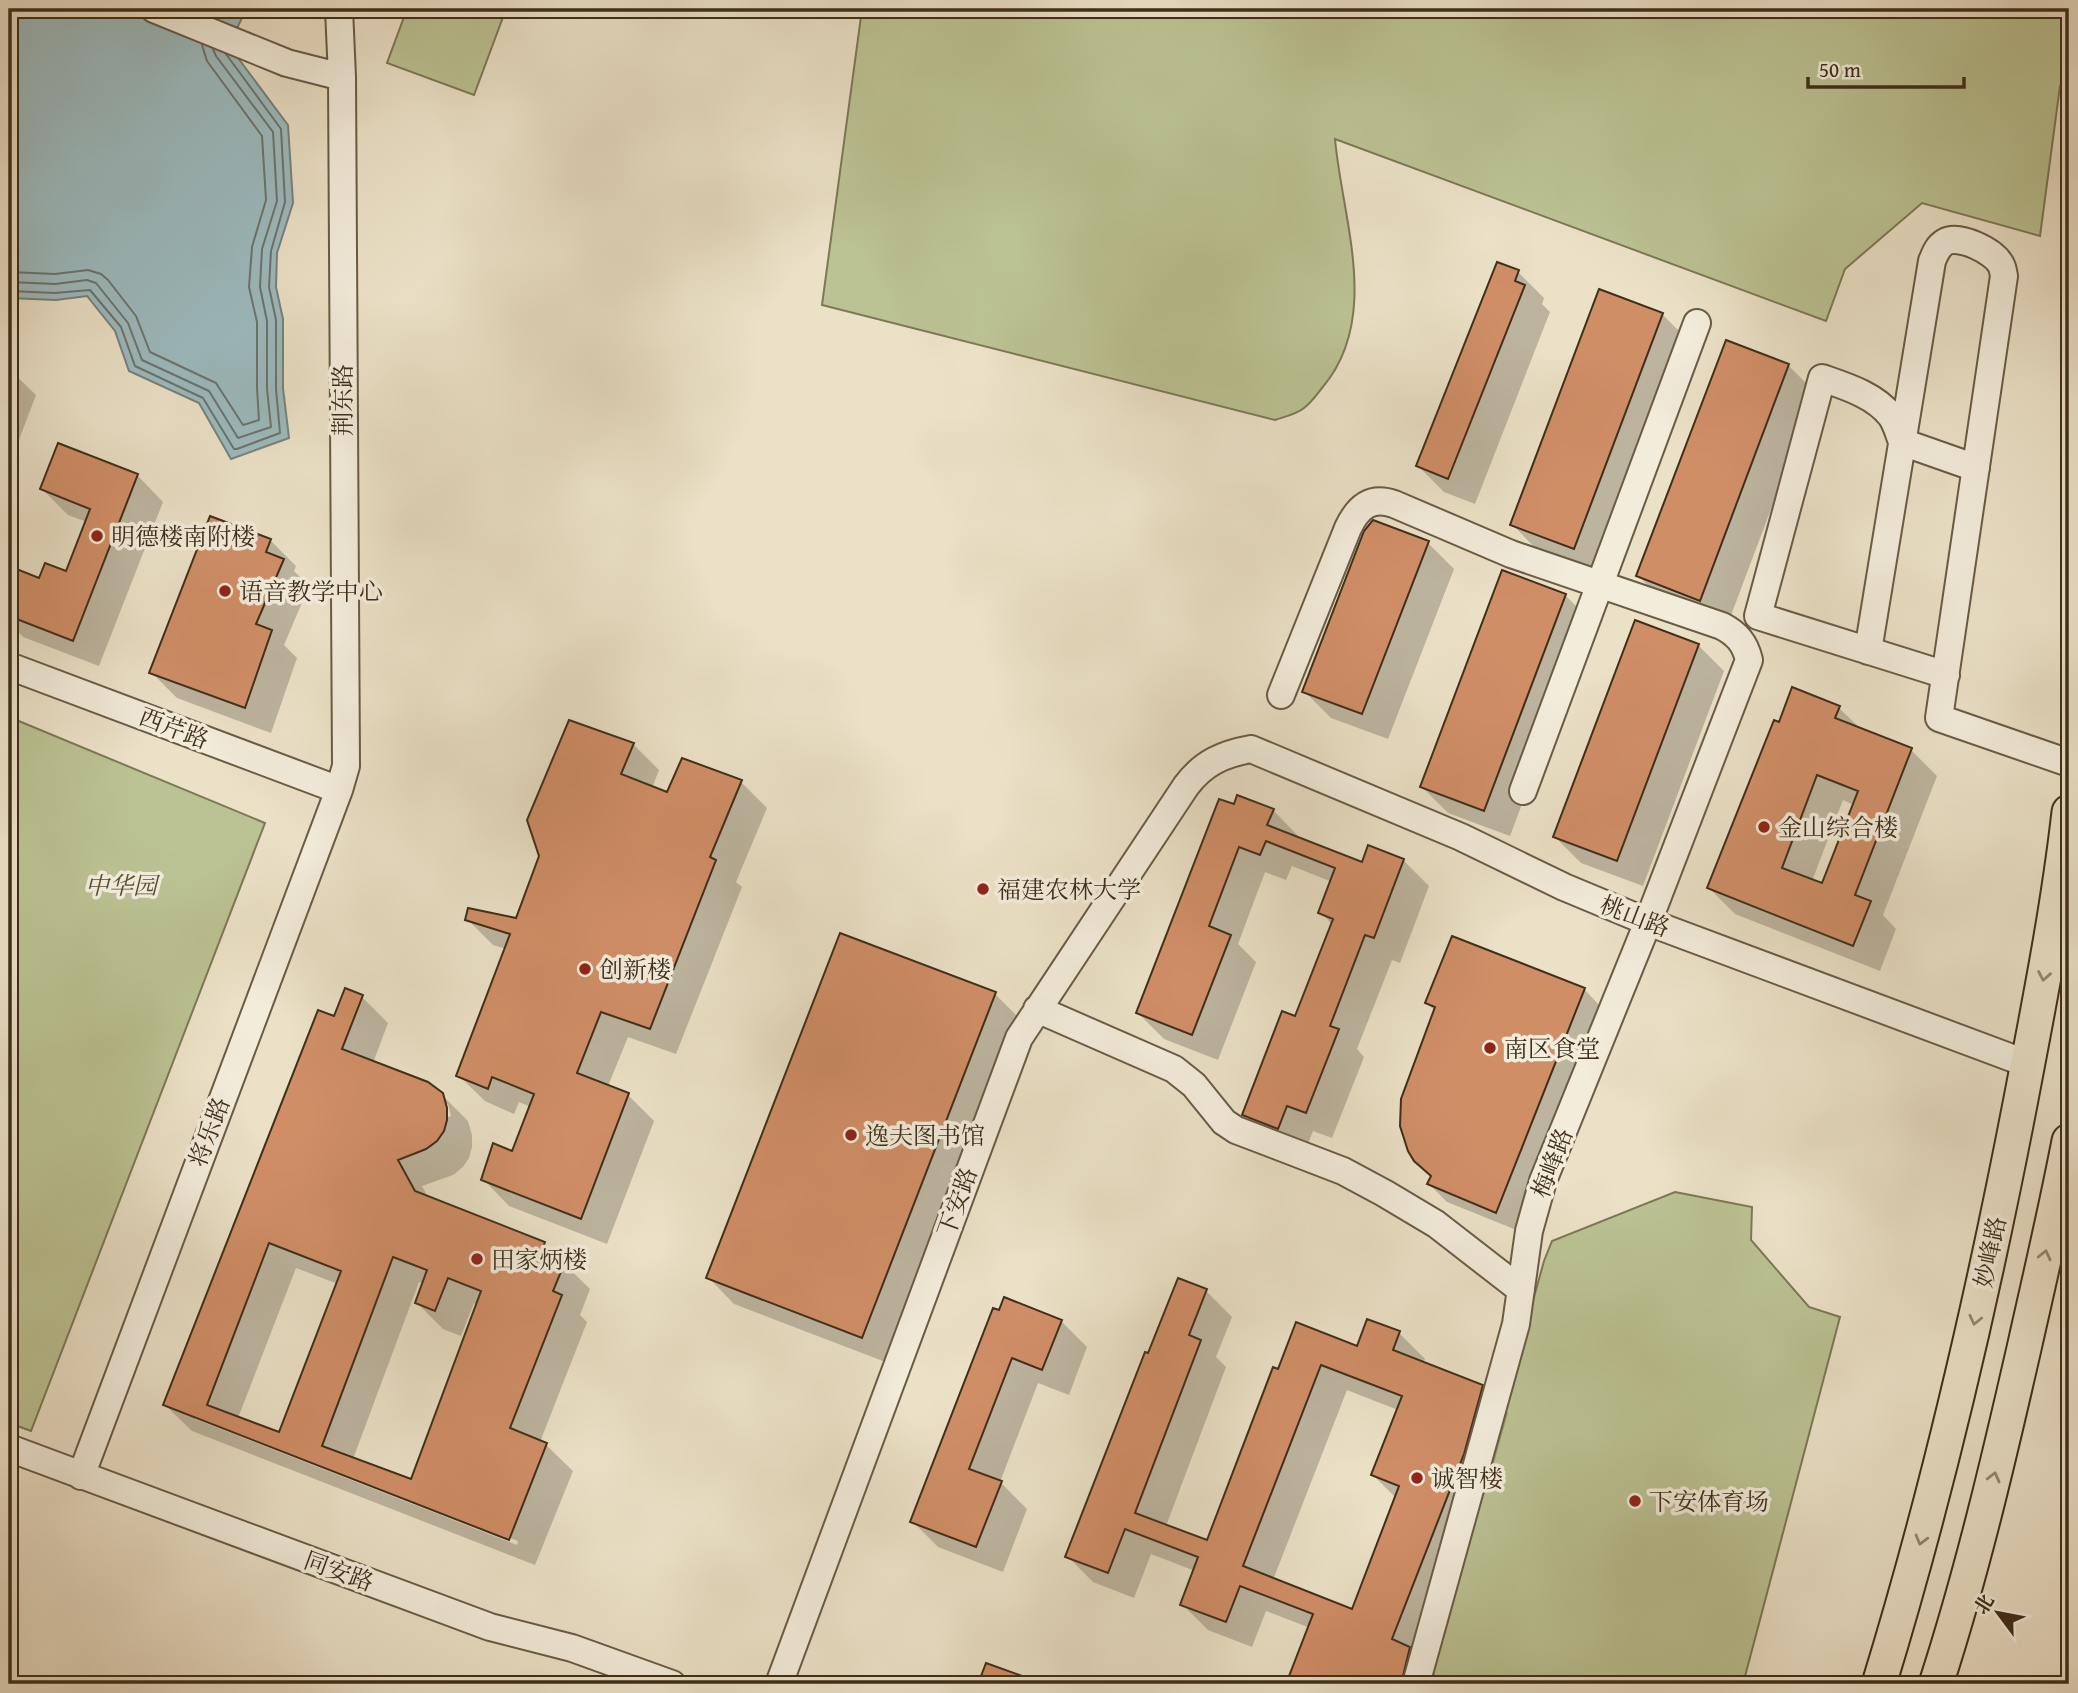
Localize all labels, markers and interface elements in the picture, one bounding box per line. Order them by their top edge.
scale bar [1808,46,1964,90]
text: 50 m [1819,54,1861,85]
street label: 荆东路 [325,364,360,436]
place label: 明德楼南附楼 [111,519,255,554]
marker: 明德楼南附楼 [89,528,105,544]
place label: 语音教学中心 [239,574,383,609]
marker: 语音教学中心 [217,583,233,599]
street label: 西芹路 [134,699,214,757]
place label: 金山综合楼 [1778,810,1898,845]
marker: 金山综合楼 [1756,819,1772,835]
park label: 中华园 [85,868,161,903]
place label: 福建农林大学 [997,872,1141,907]
marker: 福建农林大学 [975,881,991,897]
street label: 桃山路 [1595,887,1675,945]
place label: 创新楼 [599,952,671,987]
marker: 创新楼 [577,961,593,977]
one-way arrow [2037,971,2052,982]
place label: 南区食堂 [1504,1031,1600,1066]
marker: 南区食堂 [1482,1040,1498,1056]
street label: 将乐路 [180,1092,238,1172]
place label: 逸夫图书馆 [865,1118,985,1153]
street label: 梅峰路 [1523,1123,1581,1203]
marker: 逸夫图书馆 [843,1127,859,1143]
street label: 下安路 [928,1162,986,1242]
street label: 妙峰路 [1965,1213,2015,1291]
place label: 田家炳楼 [491,1242,587,1277]
one-way arrow [2037,1249,2051,1261]
marker: 田家炳楼 [469,1251,485,1267]
one-way arrow [1969,1314,1983,1326]
place label: 诚智楼 [1431,1461,1503,1496]
marker: 诚智楼 [1409,1470,1425,1486]
one-way arrow [1985,1471,2000,1483]
place label: 下安体育场 [1649,1484,1769,1519]
marker: 下安体育场 [1627,1493,1643,1509]
one-way arrow [1914,1534,1929,1546]
street label: 同安路 [299,1542,379,1600]
north arrow [1962,1578,2032,1648]
text: 北 [1967,1589,2000,1619]

